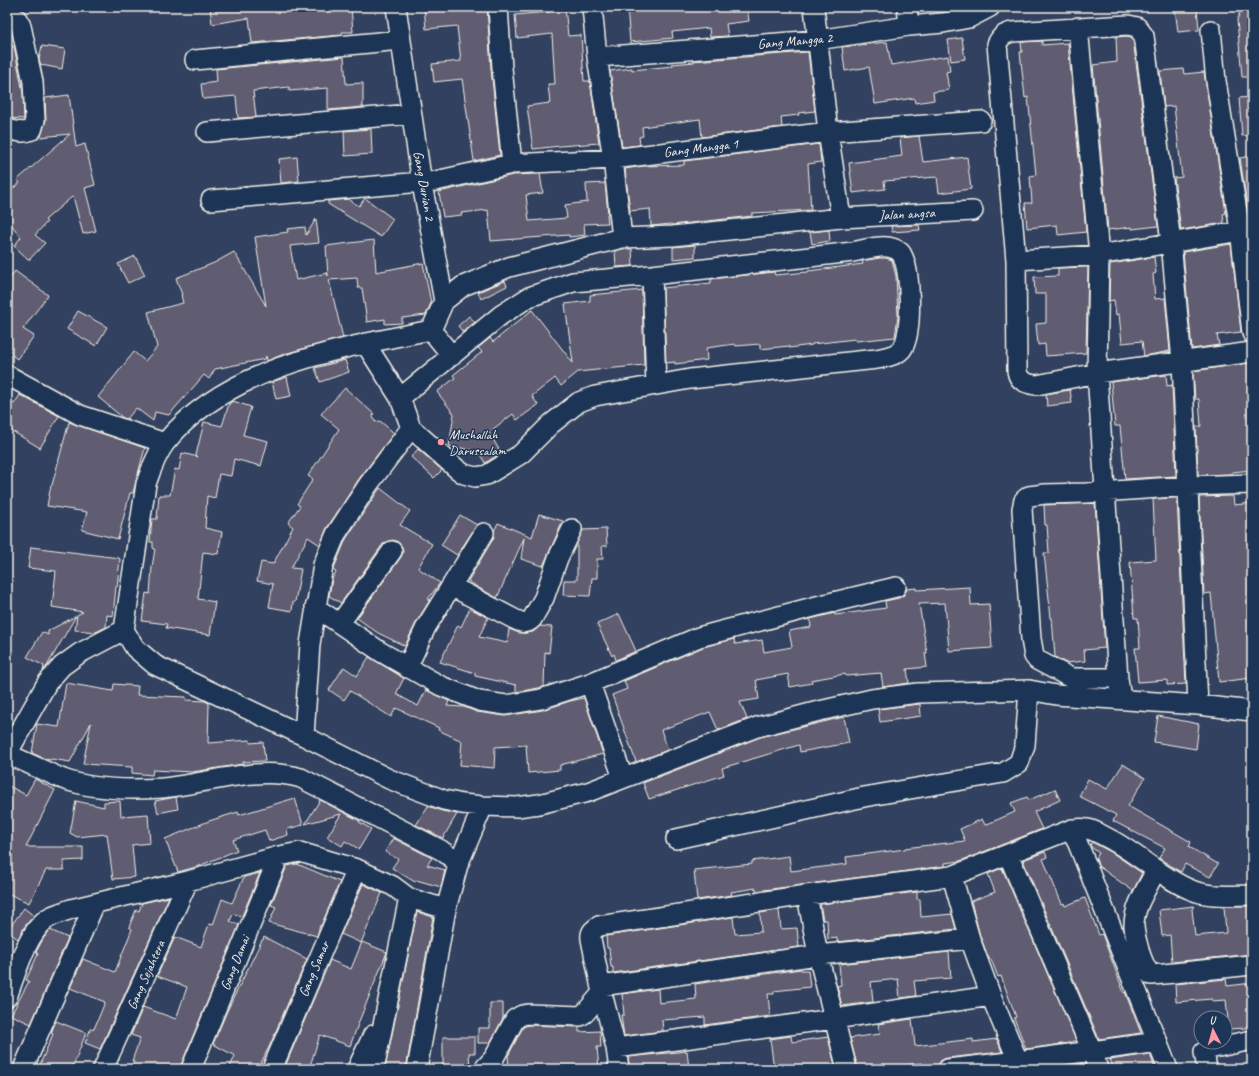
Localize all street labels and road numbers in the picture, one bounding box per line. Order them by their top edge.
street label: Gang Mangga 2 [757,29,835,53]
street label: Gang Mangga 1 [663,135,740,161]
street label: Gang Durian 2 [409,150,439,224]
street label: Jalan angsa [878,204,936,224]
street label: Gang Damai [216,931,255,993]
street label: Gang Sejahtera [123,937,169,1012]
street label: Gang Samar [295,937,334,999]

